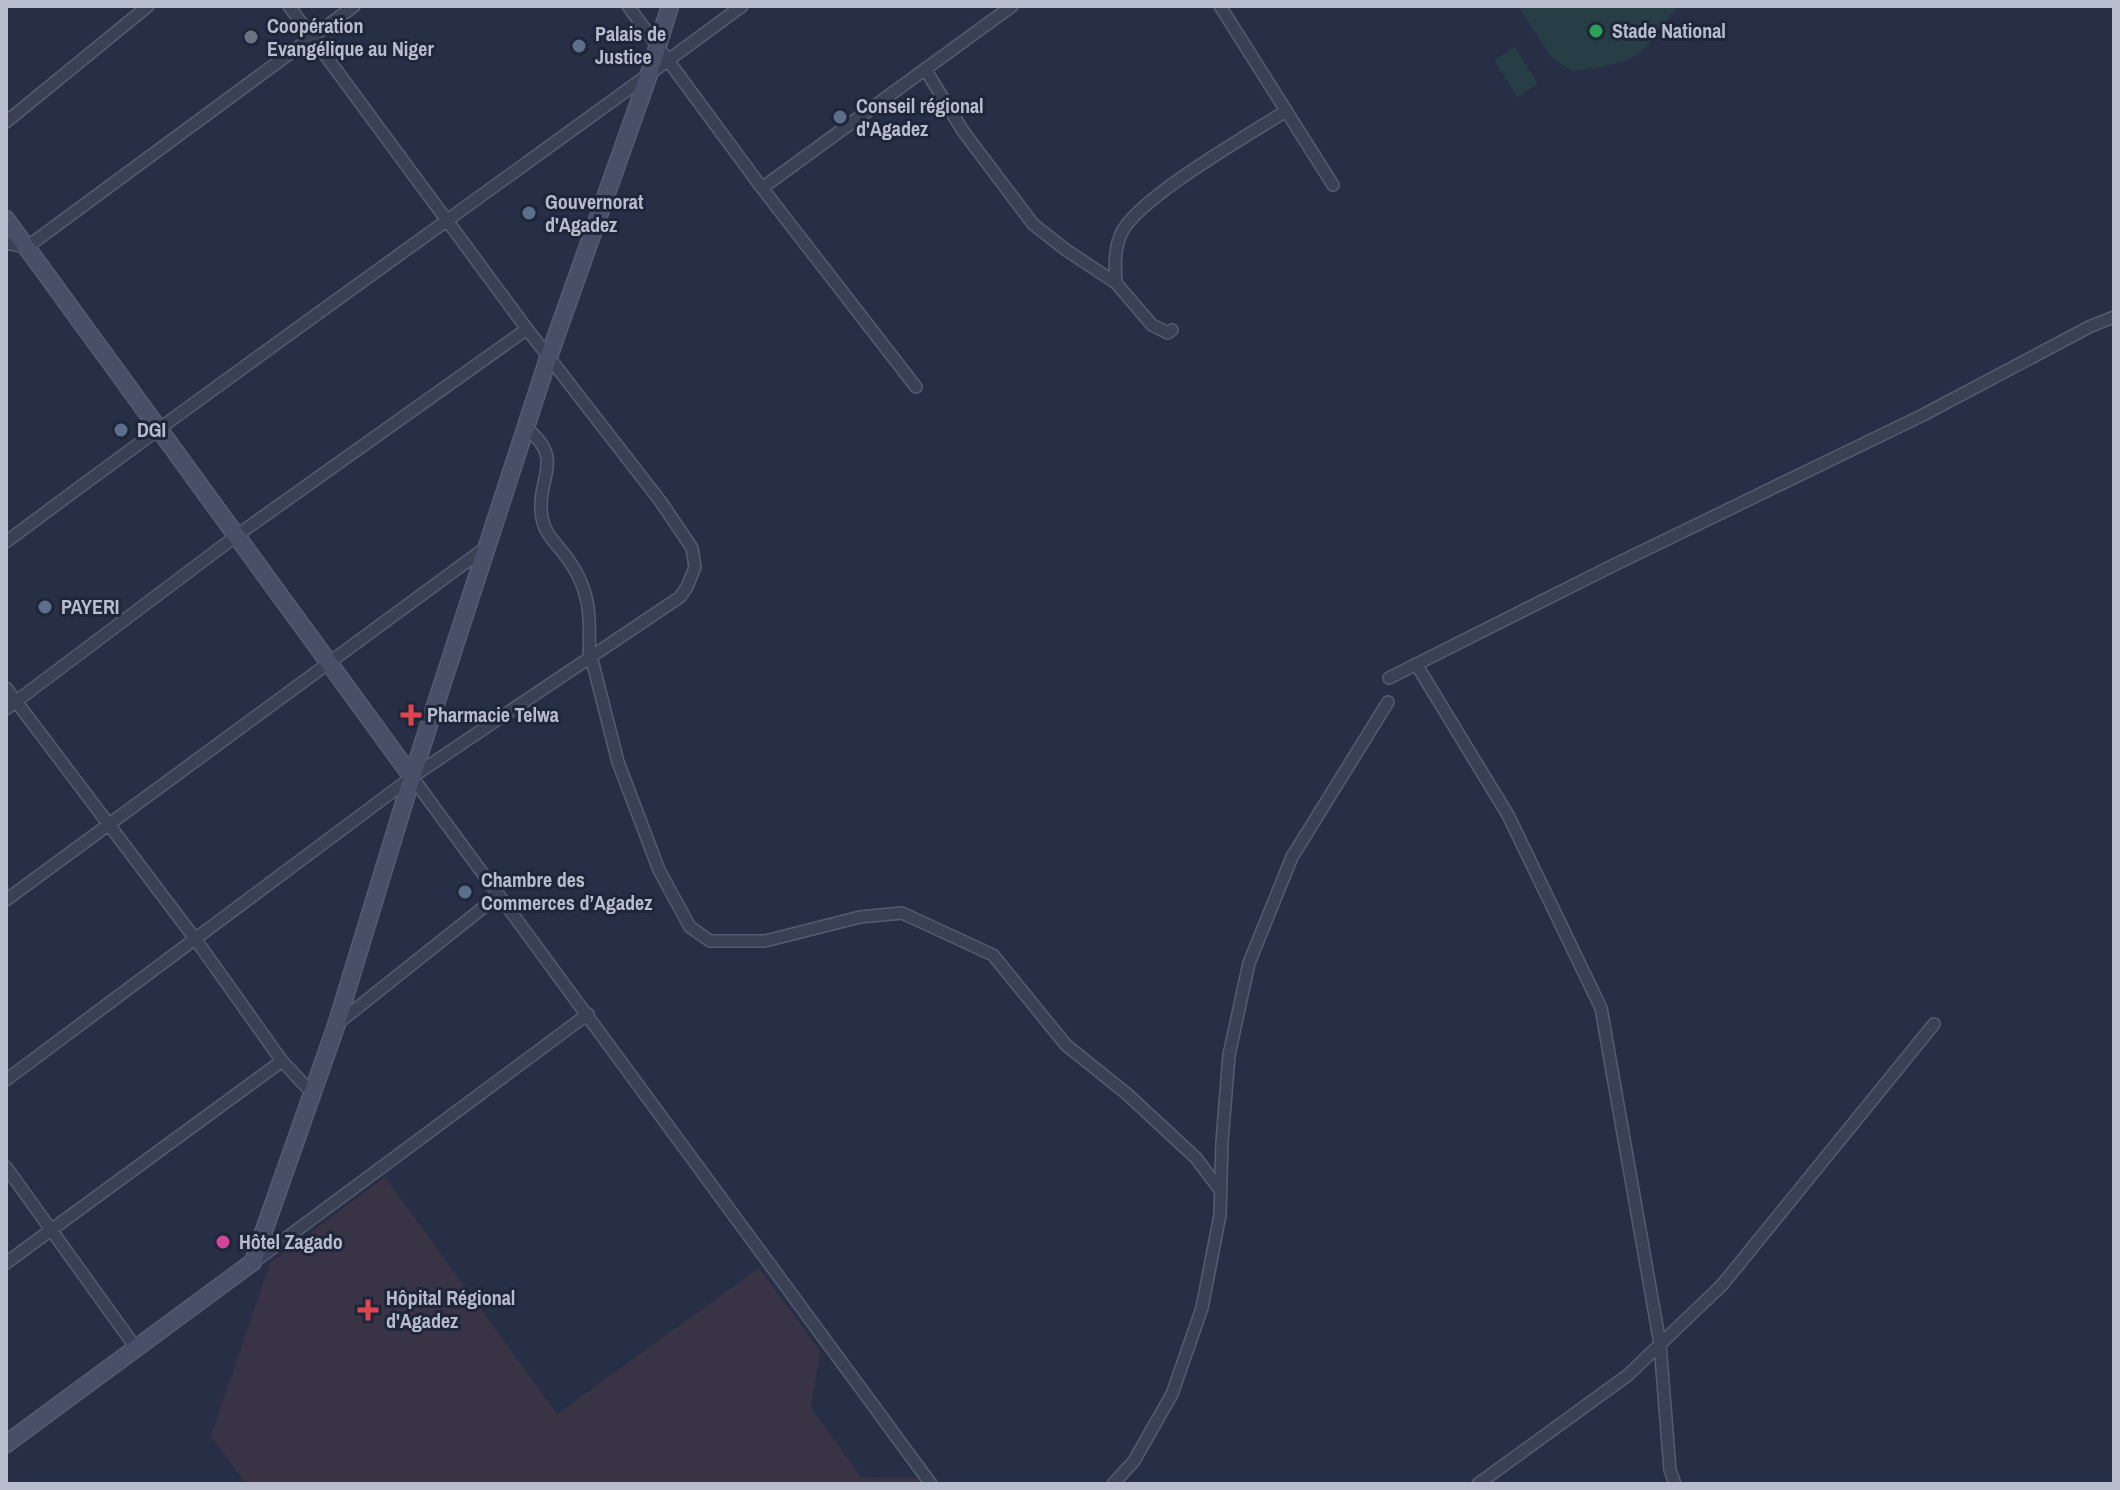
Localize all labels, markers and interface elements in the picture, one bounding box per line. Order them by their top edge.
place label: Coopération Evangélique au Niger [267,12,434,62]
place label: Stade National [1612,17,1726,44]
place label: Palais de Justice [595,20,666,70]
marker: Stade National [1587,22,1605,40]
marker: Coopération Evangélique au Niger [242,28,260,46]
marker: Palais de Justice [570,37,588,55]
place label: Conseil régional d'Agadez [856,92,984,142]
marker: Conseil régional d'Agadez [831,108,849,126]
place label: Gouvernorat d'Agadez [545,188,644,238]
marker: Gouvernorat d'Agadez [520,204,538,222]
place label: DGI [137,416,166,443]
marker: DGI [112,421,130,439]
place label: PAYERI [61,593,119,620]
marker: PAYERI [36,598,54,616]
place label: Pharmacie Telwa [427,701,559,728]
marker: Pharmacie Telwa [402,706,420,724]
place label: Chambre des Commerces d’Agadez [481,866,652,916]
marker: Chambre des Commerces d’Agadez [456,883,474,901]
place label: Hôtel Zagado [239,1228,343,1255]
marker: Hôtel Zagado [214,1233,232,1251]
place label: Hôpital Régional d'Agadez [386,1284,515,1334]
marker: Hôpital Régional d'Agadez [357,1299,379,1321]

